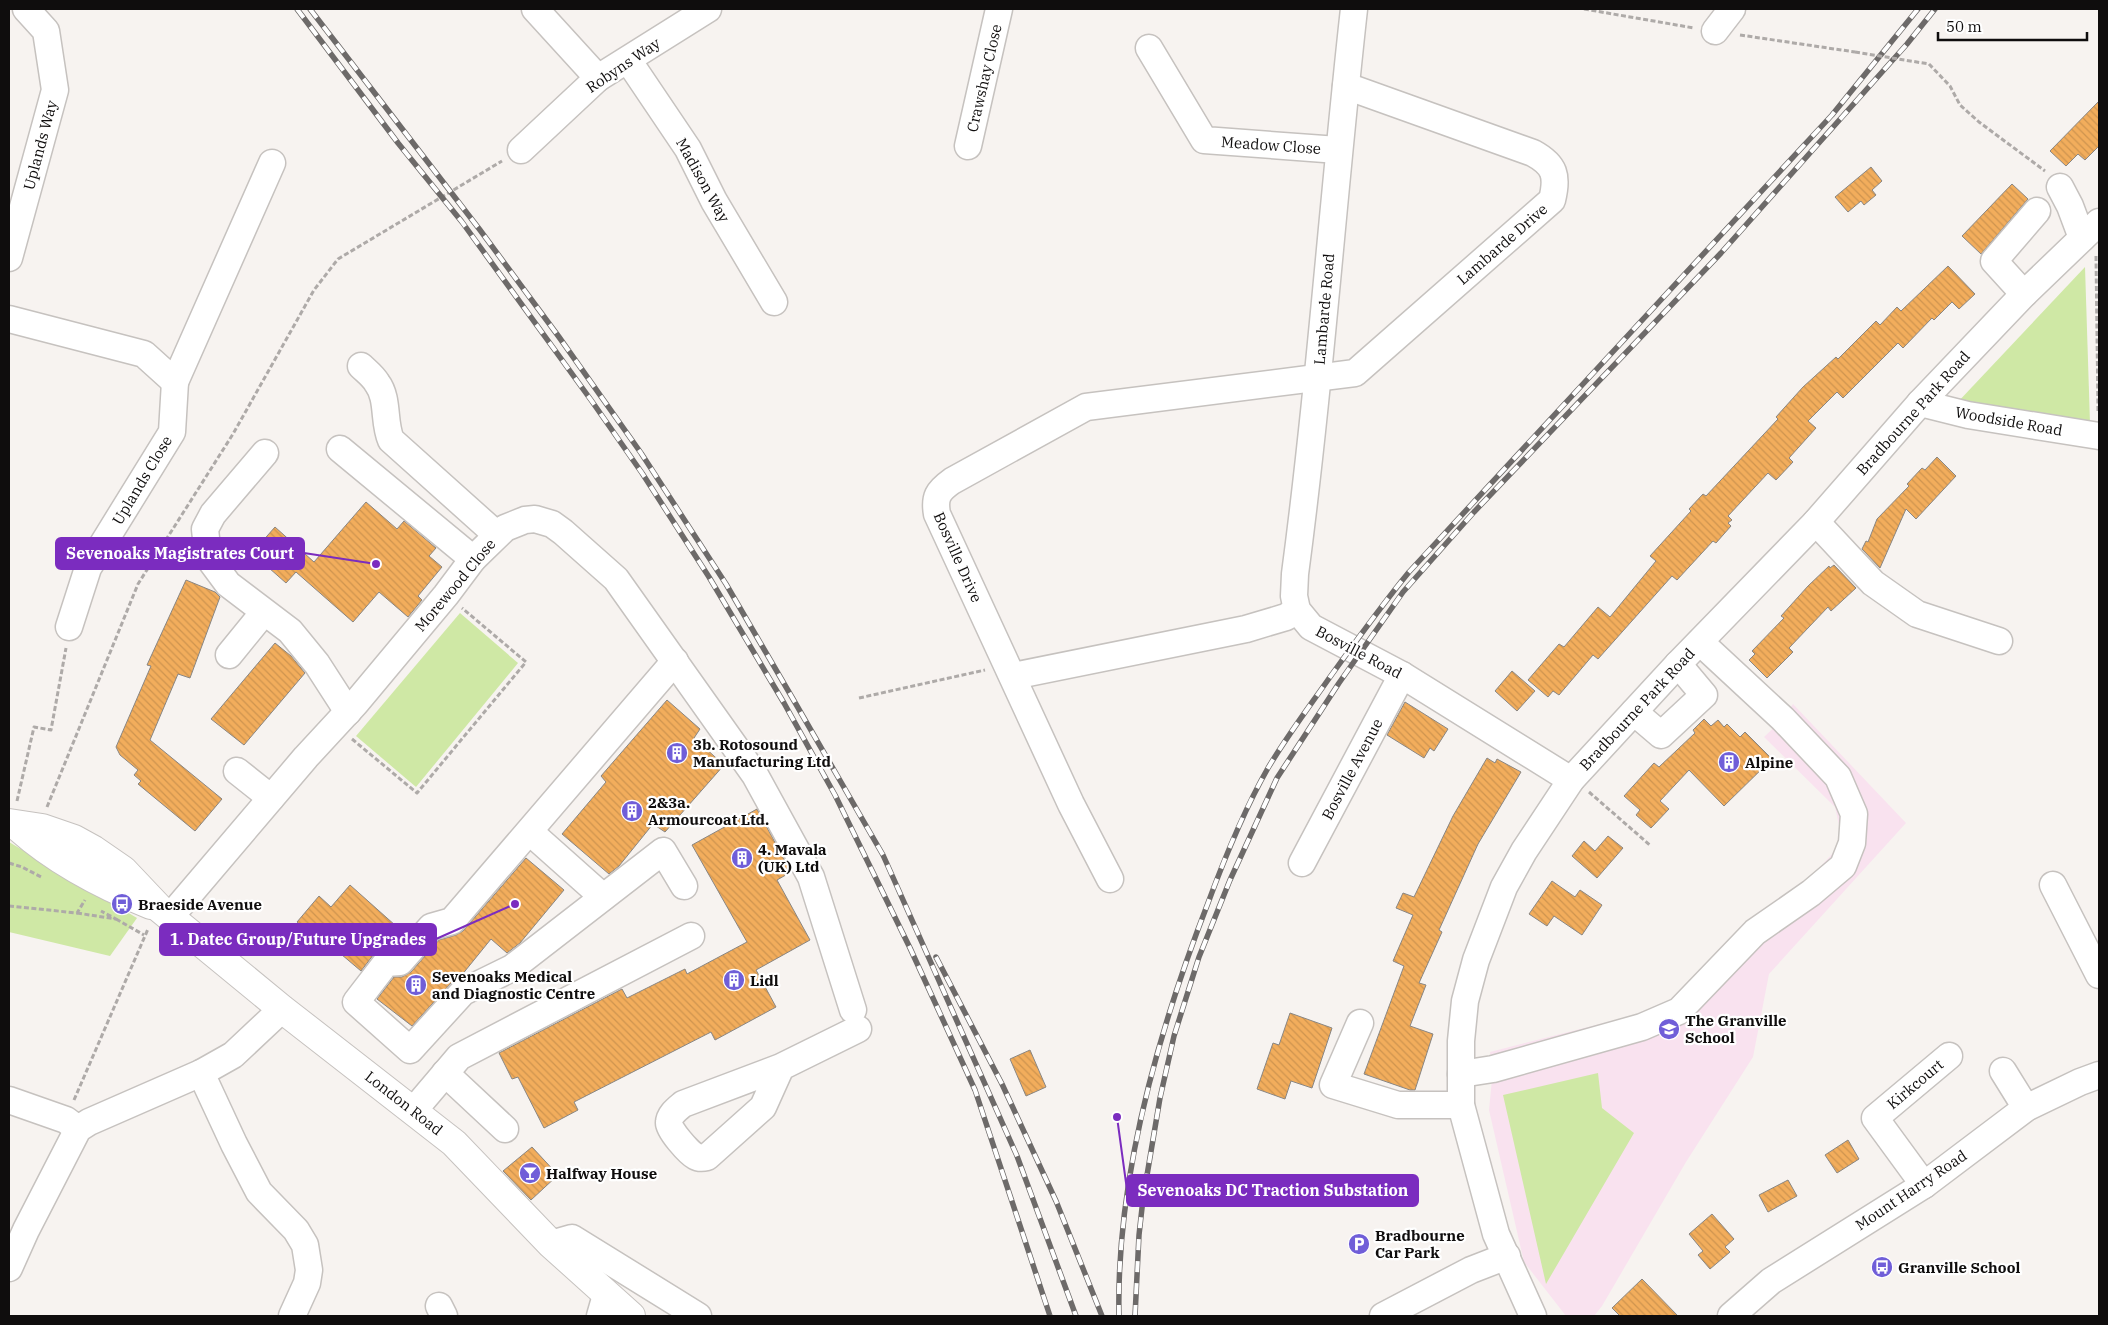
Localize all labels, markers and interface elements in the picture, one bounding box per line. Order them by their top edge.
scale bar [1938,10,2087,42]
text: 50 m [1946,17,1982,36]
street label: Crawshay Close [962,22,1006,134]
street label: Robyns Way [582,33,664,97]
street label: Uplands Way [19,98,61,192]
street label: Meadow Close [1220,132,1322,158]
street label: Madison Way [672,134,734,226]
street label: Lambarde Drive [1453,199,1551,289]
street label: Lambarde Road [1310,252,1338,366]
street label: Bradbourne Park Road [1852,347,1974,479]
street label: Woodside Road [1954,402,2064,440]
street label: Uplands Close [108,432,176,528]
street label: Bosville Drive [930,509,986,605]
street label: Morewood Close [411,535,499,635]
callout: Sevenoaks Magistrates Court [56,538,304,569]
text: Sevenoaks Magistrates Court [66,543,294,563]
street label: Bosville Road [1313,621,1405,683]
street label: Bradbourne Park Road [1575,644,1699,774]
street label: Bosville Avenue [1317,715,1387,823]
place label: 3b. Rotosound Manufacturing Ltd [693,735,831,771]
building icon: 3b. Rotosound Manufacturing Ltd [665,741,689,765]
building icon: Alpine [1717,750,1741,774]
place label: Alpine [1745,753,1793,772]
place label: 2&3a. Armourcoat Ltd. [648,793,769,829]
building icon: 2&3a. Armourcoat Ltd. [620,799,644,823]
place label: 4. Mavala (UK) Ltd [758,840,827,876]
building icon: 4. Mavala (UK) Ltd [730,846,754,870]
bus stop icon: Braeside Avenue [110,892,134,916]
place label: Braeside Avenue [138,895,262,914]
callout: 1. Datec Group/Future Upgrades [160,924,436,955]
text: 1. Datec Group/Future Upgrades [170,929,426,949]
place label: Sevenoaks Medical and Diagnostic Centre [432,967,595,1003]
building icon: Lidl [722,968,746,992]
place label: Lidl [750,971,779,990]
building icon: Sevenoaks Medical and Diagnostic Centre [404,973,428,997]
place label: The Granville School [1685,1011,1787,1047]
school or university icon: The Granville School [1657,1017,1681,1041]
street label: Kirkcourt [1883,1055,1947,1113]
street label: London Road [361,1067,447,1139]
street label: Mount Harry Road [1852,1146,1970,1234]
bar icon: Halfway House [518,1161,542,1185]
place label: Halfway House [546,1164,657,1183]
callout: Sevenoaks DC Traction Substation [1127,1175,1418,1206]
text: Sevenoaks DC Traction Substation [1138,1180,1409,1200]
place label: Bradbourne Car Park [1375,1226,1465,1262]
parking icon: Bradbourne Car Park [1347,1232,1371,1256]
bus stop icon: Granville School [1870,1255,1894,1279]
place label: Granville School [1898,1258,2020,1277]

